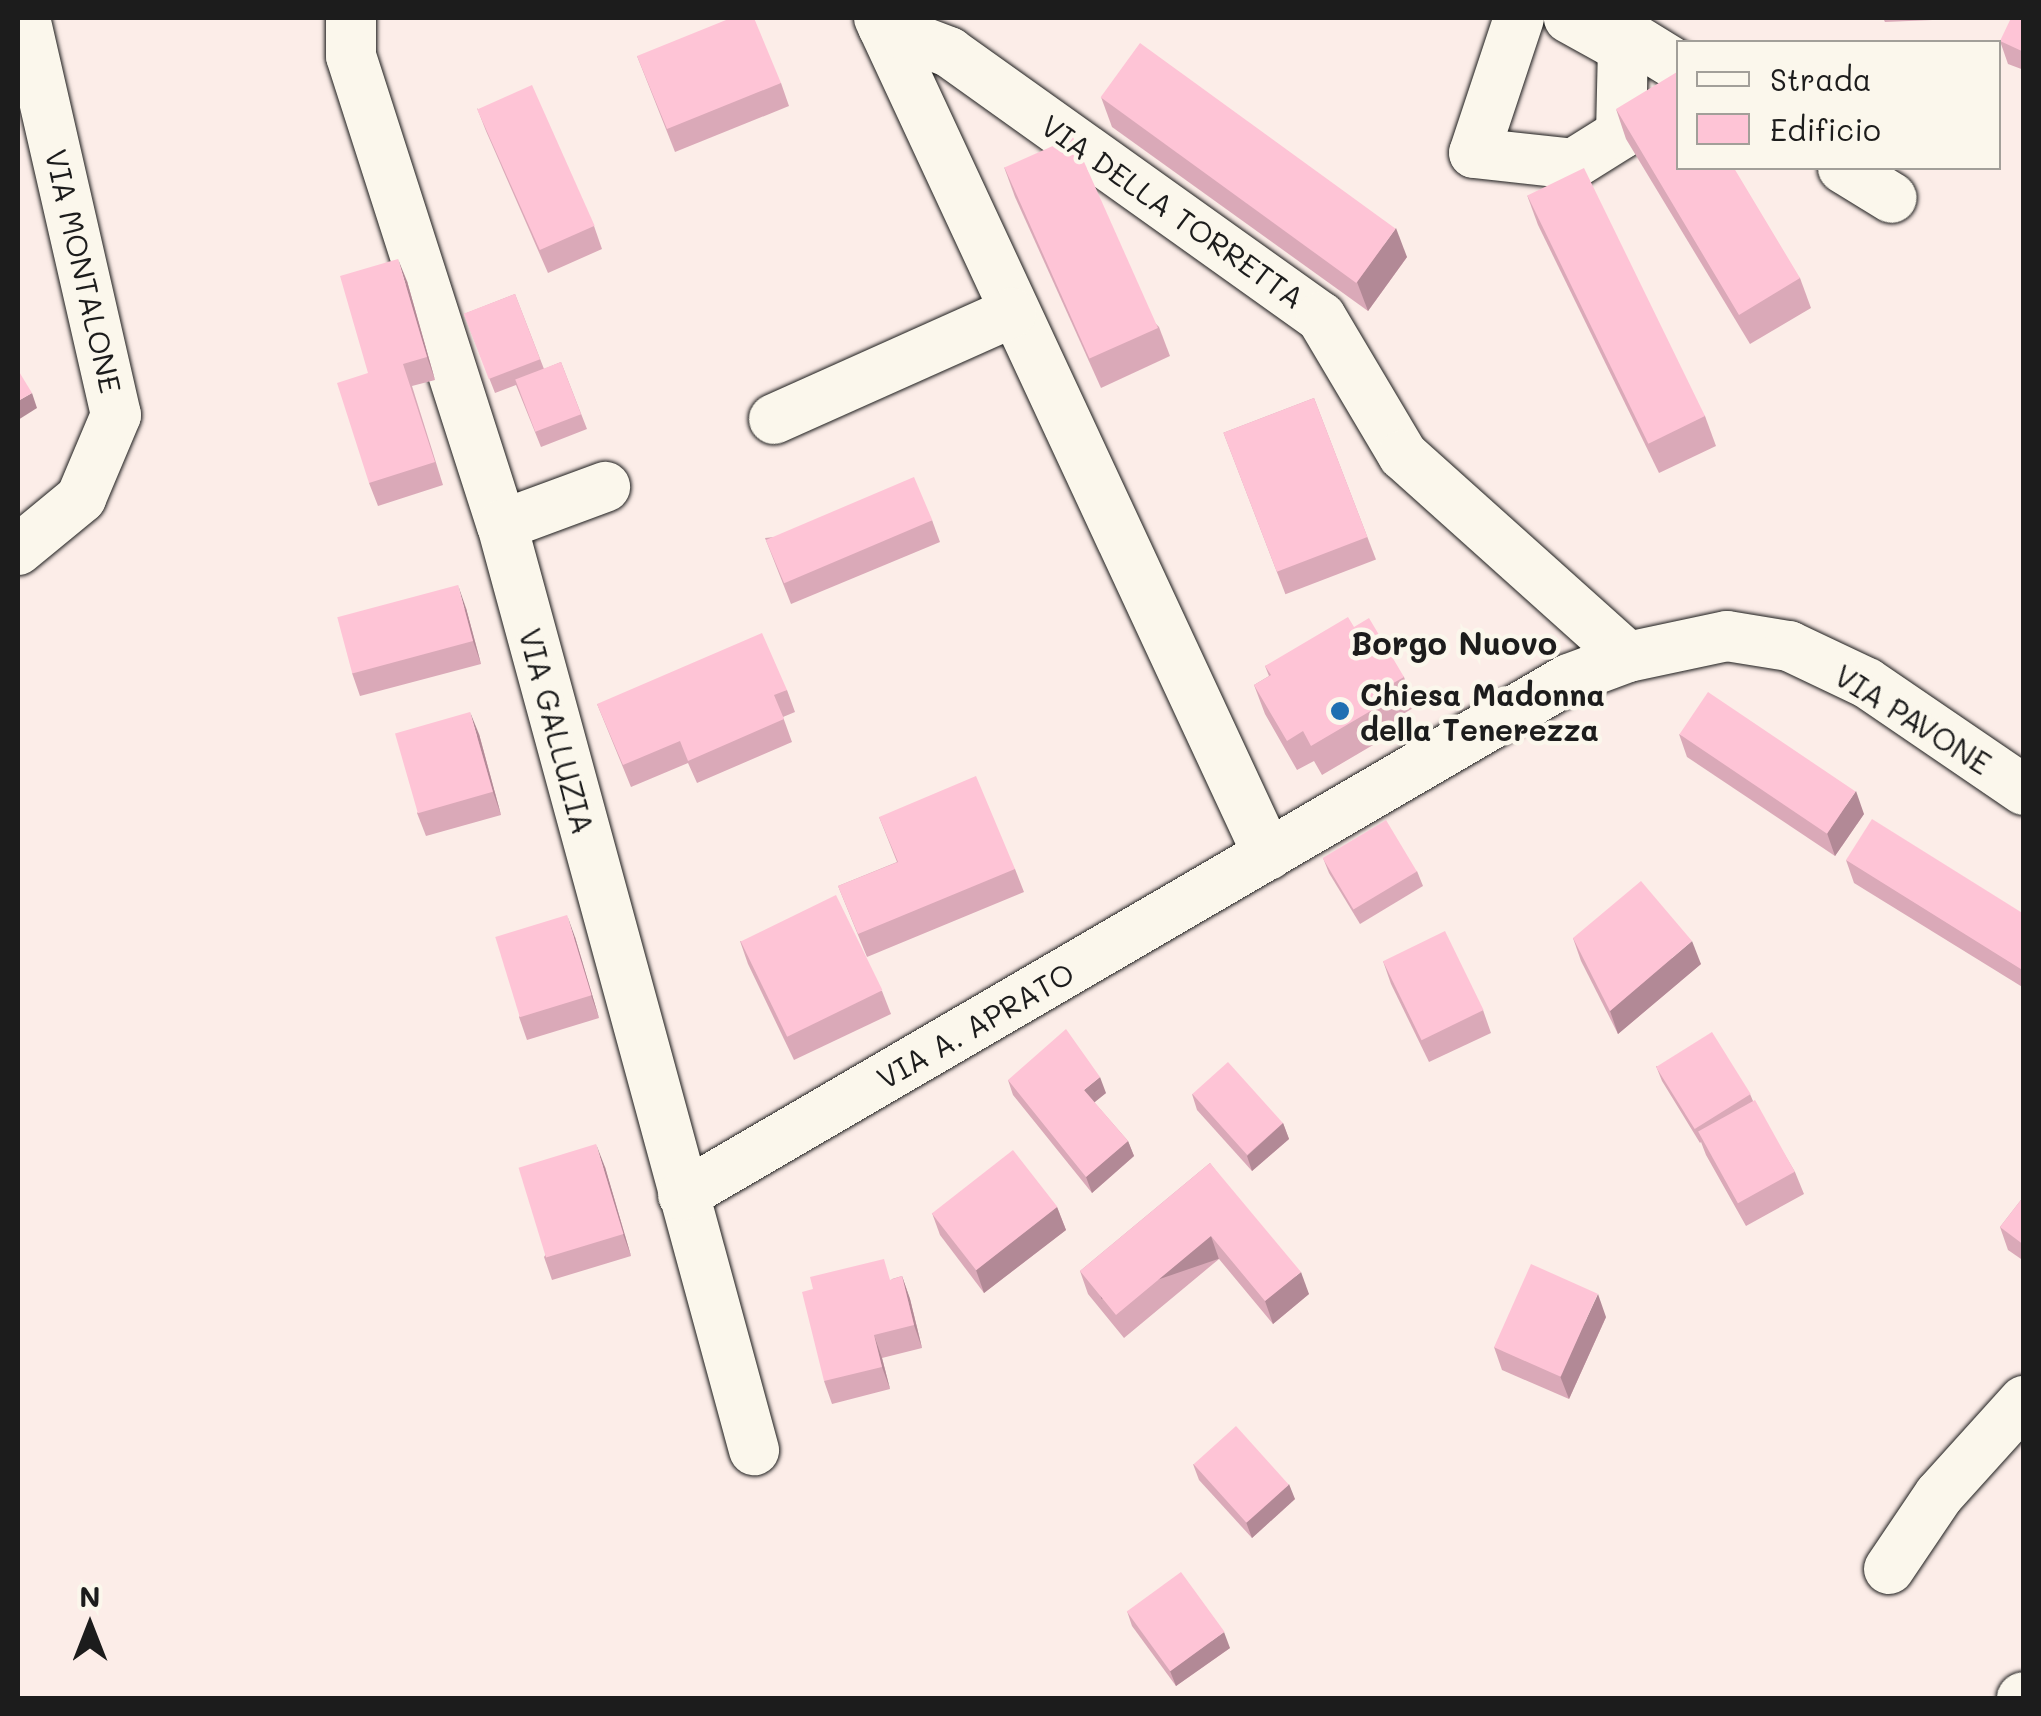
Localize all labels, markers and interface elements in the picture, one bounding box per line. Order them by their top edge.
legend [1676,40,2001,170]
text: Strada [1770,59,1872,99]
street label: VIA DELLA TORRETTA [1035,107,1311,315]
text: Edificio [1770,109,1881,149]
street label: VIA MONTALONE [38,146,130,396]
district label: Borgo Nuovo [1351,623,1557,661]
street label: VIA GALLUZIA [512,624,602,838]
street label: VIA PAVONE [1828,657,1998,781]
place label: Chiesa Madonna della Tenerezza [1360,676,1605,746]
marker: Chiesa Madonna della Tenerezza [1329,700,1351,722]
street label: VIA A. APRATO [870,954,1080,1096]
north arrow [40,1576,140,1676]
text: N [79,1578,101,1614]

